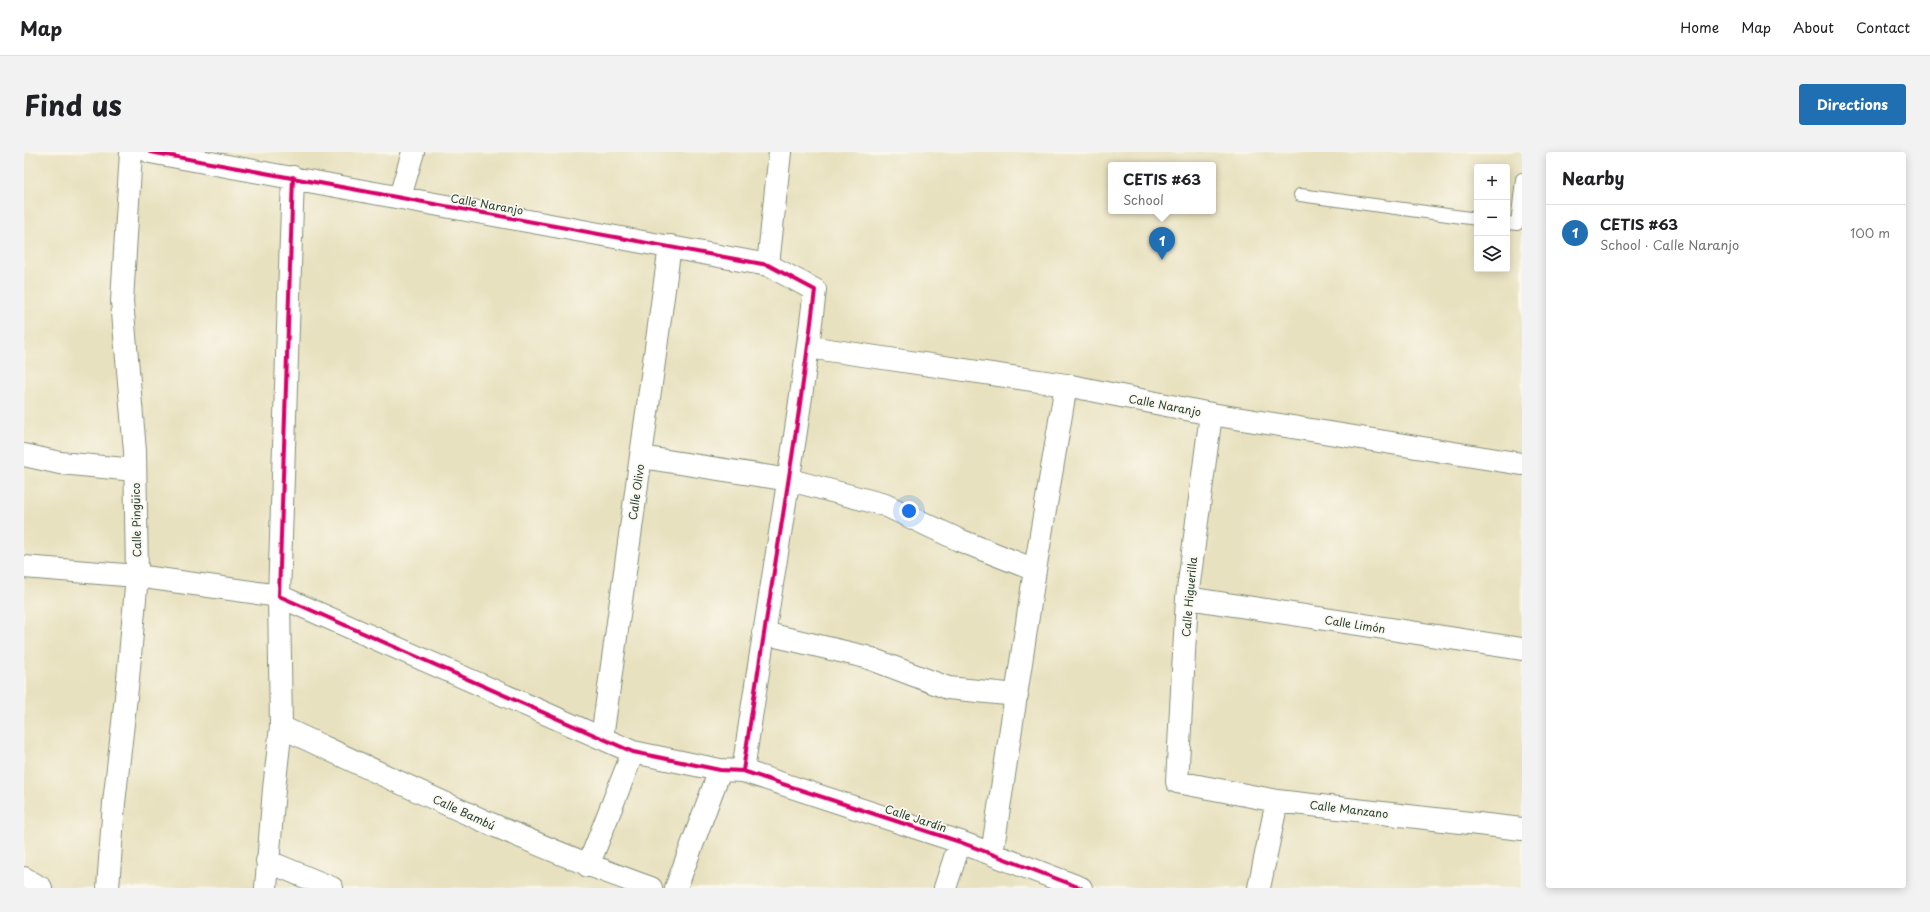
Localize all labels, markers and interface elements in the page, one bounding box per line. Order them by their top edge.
text: Map [20,14,62,42]
text: Home [1680,17,1719,38]
text: Map [1741,17,1771,38]
text: About [1793,17,1834,38]
text: Contact [1856,17,1910,38]
text: Find us [24,83,122,126]
button: Directions [1799,84,1906,125]
popup [1108,162,1216,214]
map controls [1474,164,1510,272]
button: + [1474,164,1510,200]
text: Nearby [1562,165,1624,191]
text: CETIS #63 [1123,167,1201,190]
street label: Calle Naranjo [449,189,525,219]
text: School [1123,190,1164,209]
button: − [1474,200,1510,236]
text: CETIS #63 [1600,212,1678,235]
text: 1 [1572,223,1578,242]
text: 100 m [1850,223,1890,242]
pin: 1 [1149,227,1175,260]
text: School · Calle Naranjo [1600,235,1739,254]
button: layers [1474,236,1510,272]
street label: Calle Naranjo [1127,390,1203,420]
street label: Calle Olivo [624,463,648,521]
street label: Calle Pingüico [127,483,145,557]
your location [899,501,919,521]
street label: Calle Higuerilla [1177,556,1201,638]
street label: Calle Limón [1323,611,1387,637]
street label: Calle Bambú [430,790,498,834]
street label: Calle Manzano [1309,796,1389,822]
street label: Calle Jardín [883,800,949,836]

